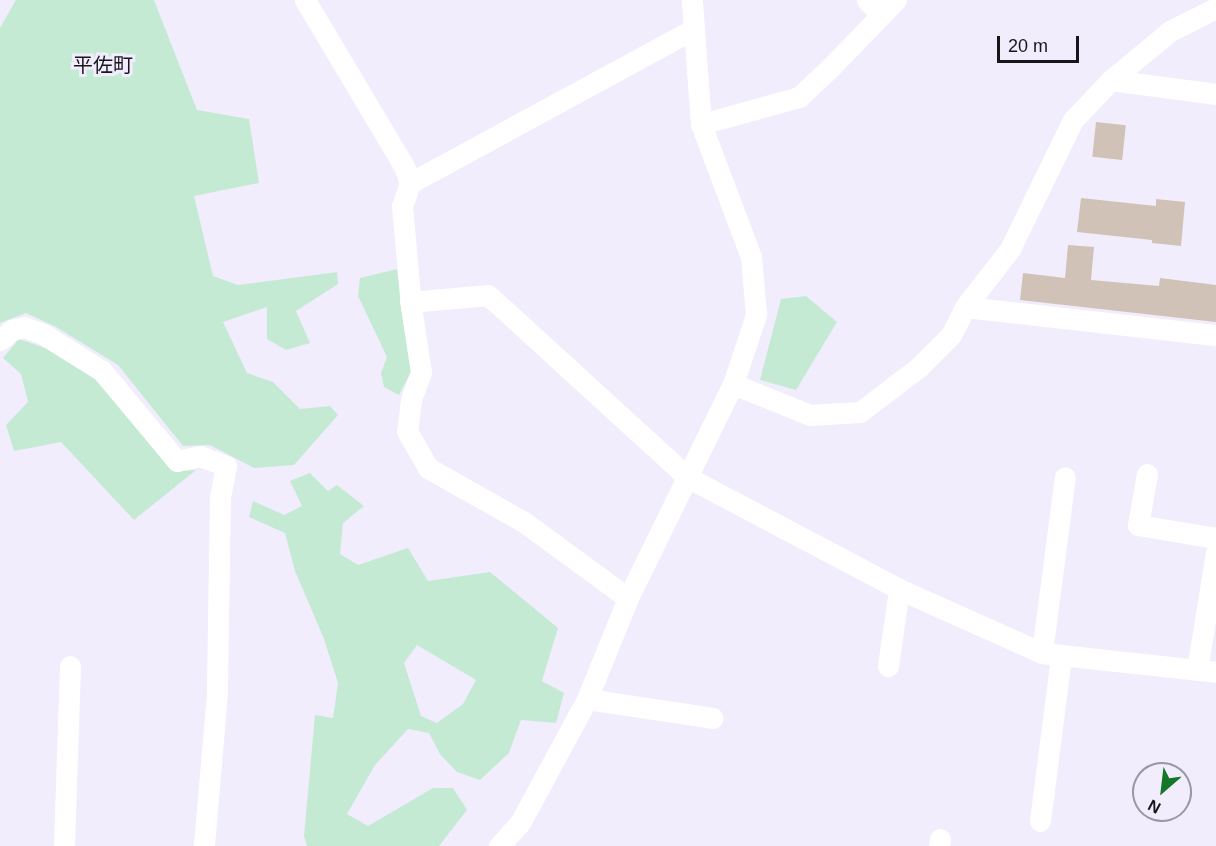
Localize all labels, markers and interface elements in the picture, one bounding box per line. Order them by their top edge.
scale bar [1000,24,1082,62]
text: 20 m [1008,36,1048,56]
district label: 平佐町 [73,53,133,77]
north arrow [1132,762,1192,822]
text: N [1145,796,1163,817]

